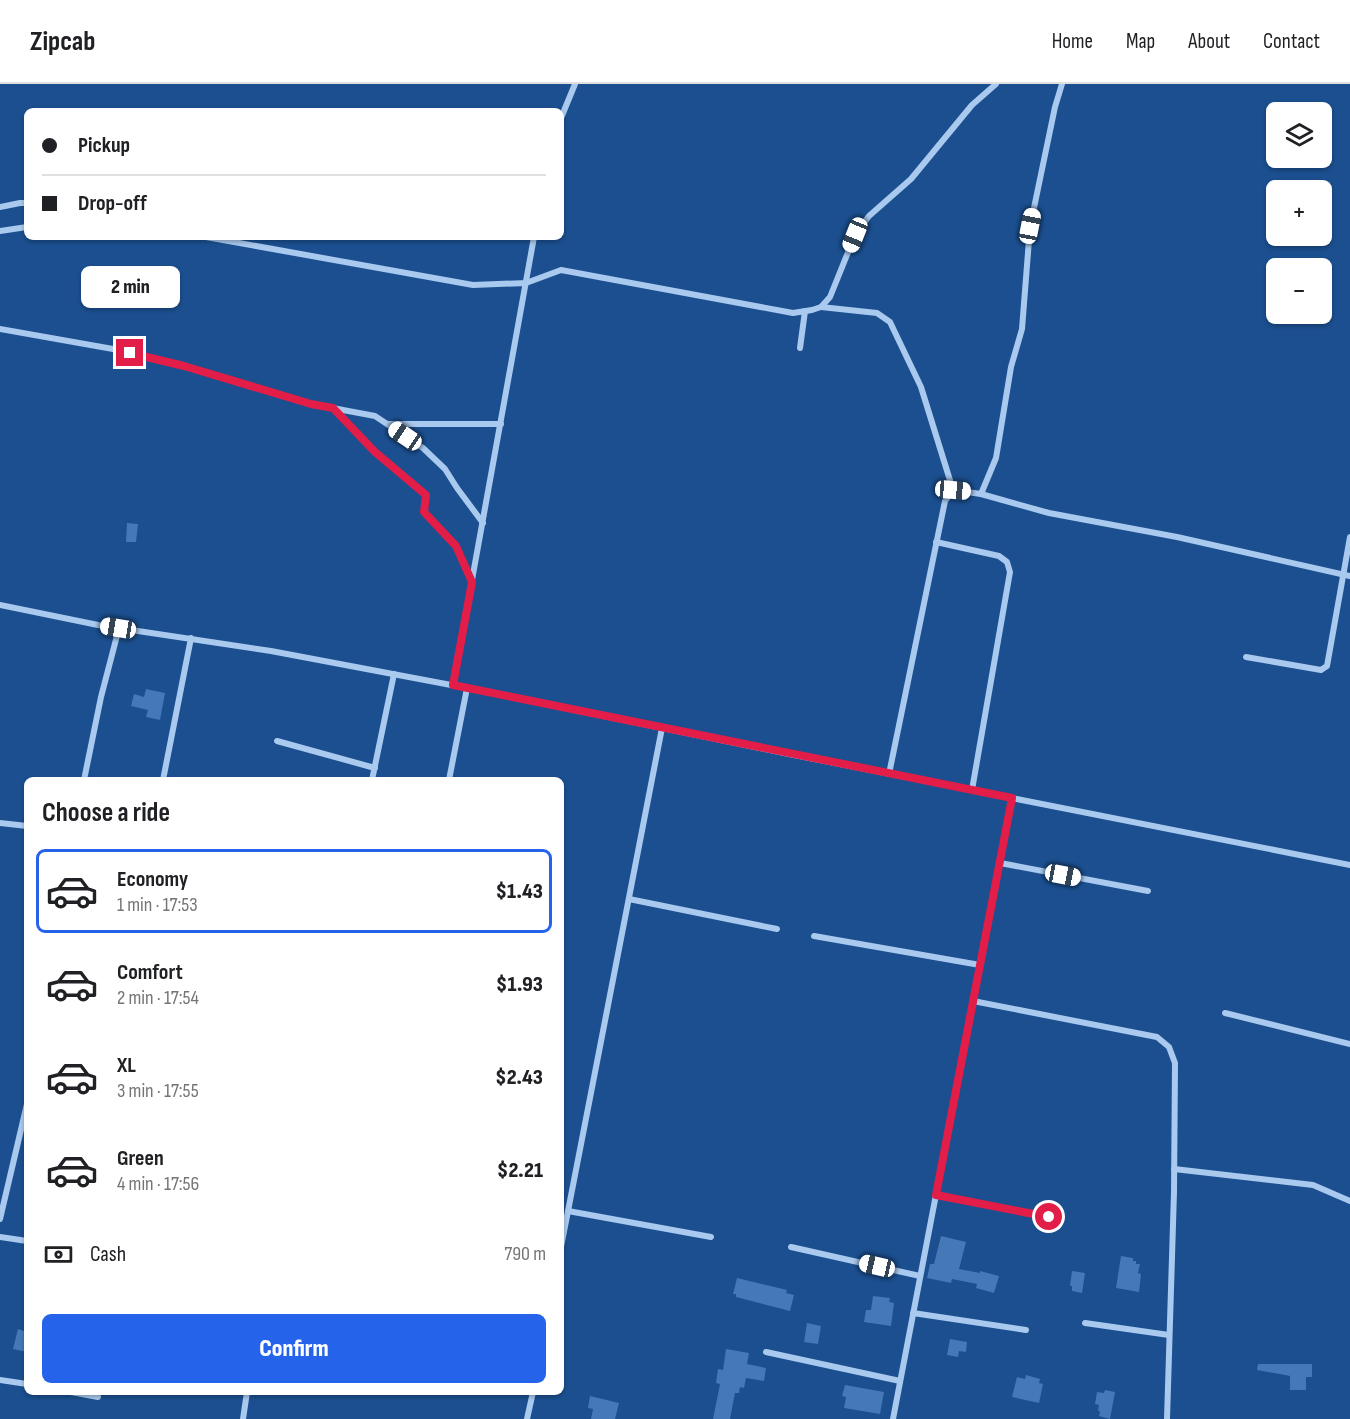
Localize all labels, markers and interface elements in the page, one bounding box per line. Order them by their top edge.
text: Zipcab [30,25,95,58]
text: Home [1052,29,1093,54]
text: Map [1126,29,1155,54]
text: About [1188,29,1230,54]
text: Contact [1263,29,1320,54]
map controls [1266,102,1332,324]
button: layers [1266,102,1332,168]
text: Pickup [78,132,130,159]
button: + [1266,180,1332,246]
text: Drop-off [78,190,147,217]
car [1018,207,1042,245]
car [840,215,870,255]
button: − [1266,258,1332,324]
callout: 2 min [80,266,180,308]
text: 2 min [111,275,150,299]
route end [116,339,143,366]
car [385,418,425,454]
car [934,479,972,501]
car [99,616,137,640]
text: Choose a ride [42,797,170,829]
car [1044,863,1082,887]
icon: car [45,864,99,918]
text: Economy [117,866,188,893]
text: $1.43 [496,878,543,905]
text: 1 min · 17:53 [117,893,198,917]
icon: car [45,957,99,1011]
text: Comfort [117,959,183,986]
text: $1.93 [496,971,543,998]
text: 2 min · 17:54 [117,986,199,1010]
icon: car [45,1050,99,1104]
text: XL [117,1052,136,1079]
text: $2.43 [495,1064,543,1091]
text: 3 min · 17:55 [117,1079,199,1103]
icon: car [45,1143,99,1197]
text: Green [117,1145,164,1172]
text: $2.21 [497,1157,543,1184]
text: 4 min · 17:56 [117,1172,199,1196]
route start [1035,1203,1062,1230]
icon: cash [42,1238,75,1271]
text: Cash [90,1241,126,1268]
text: 790 m [504,1242,546,1266]
car [857,1253,897,1279]
button: Confirm [42,1314,546,1383]

